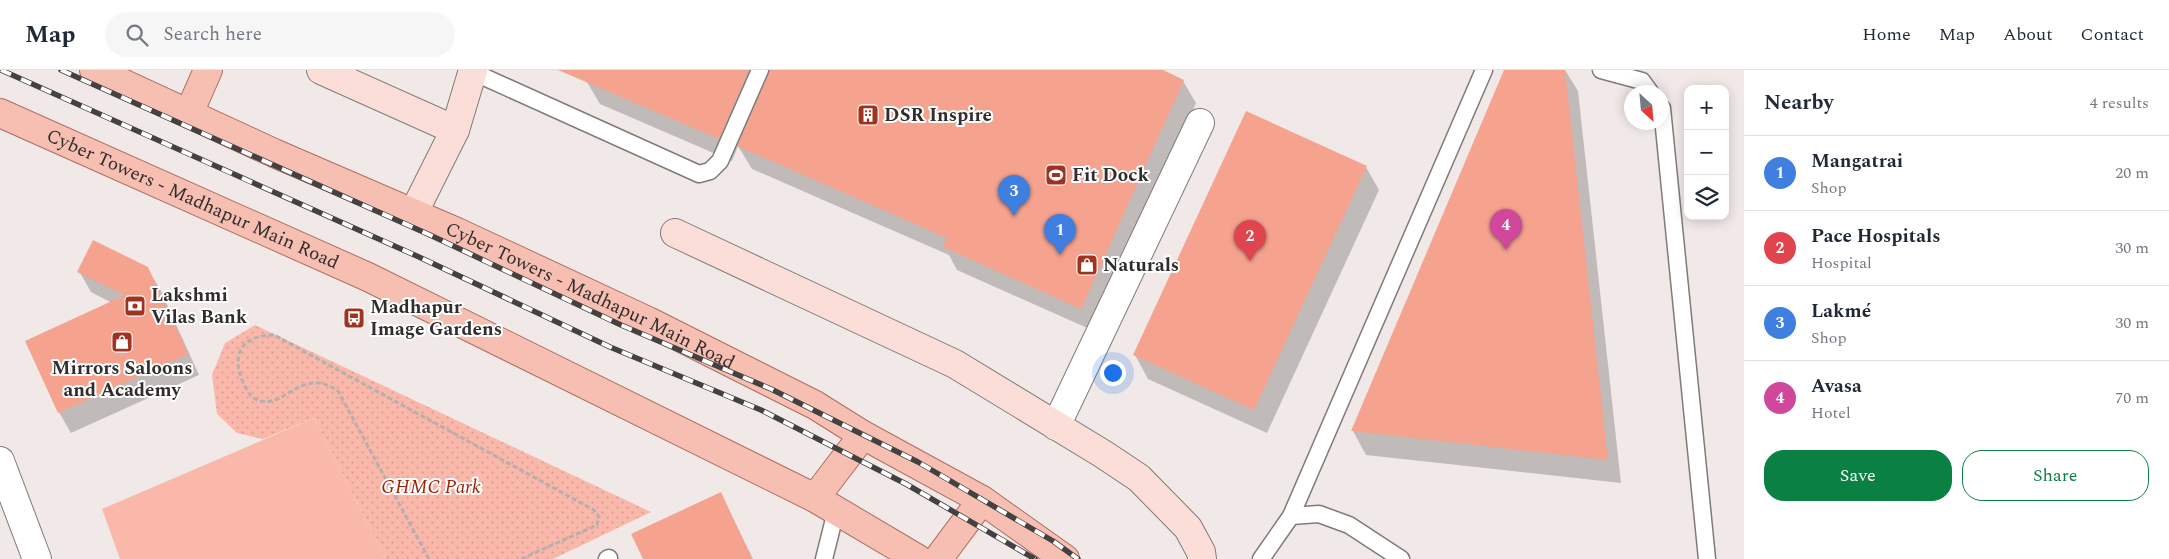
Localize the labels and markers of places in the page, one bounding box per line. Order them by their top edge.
place label: DSR Inspire [884,101,992,130]
building icon: DSR Inspire [856,103,880,127]
place label: Fit Dock [1072,161,1149,190]
sports icon: Fit Dock [1044,163,1068,187]
pin: 3 [998,175,1030,216]
pin: 4 [1490,209,1522,250]
pin: 1 [1044,214,1076,255]
pin: 2 [1234,220,1266,261]
place label: Naturals [1103,251,1179,280]
shop icon: Naturals [1075,253,1099,277]
place label: Lakshmi Vilas Bank [151,281,248,332]
place label: Madhapur Image Gardens [370,293,502,344]
bank icon: Lakshmi Vilas Bank [123,294,147,318]
bus stop icon: Madhapur Image Gardens [342,306,366,330]
shop icon: Mirrors Saloons and Academy [110,330,134,354]
place label: Mirrors Saloons and Academy [52,354,192,405]

